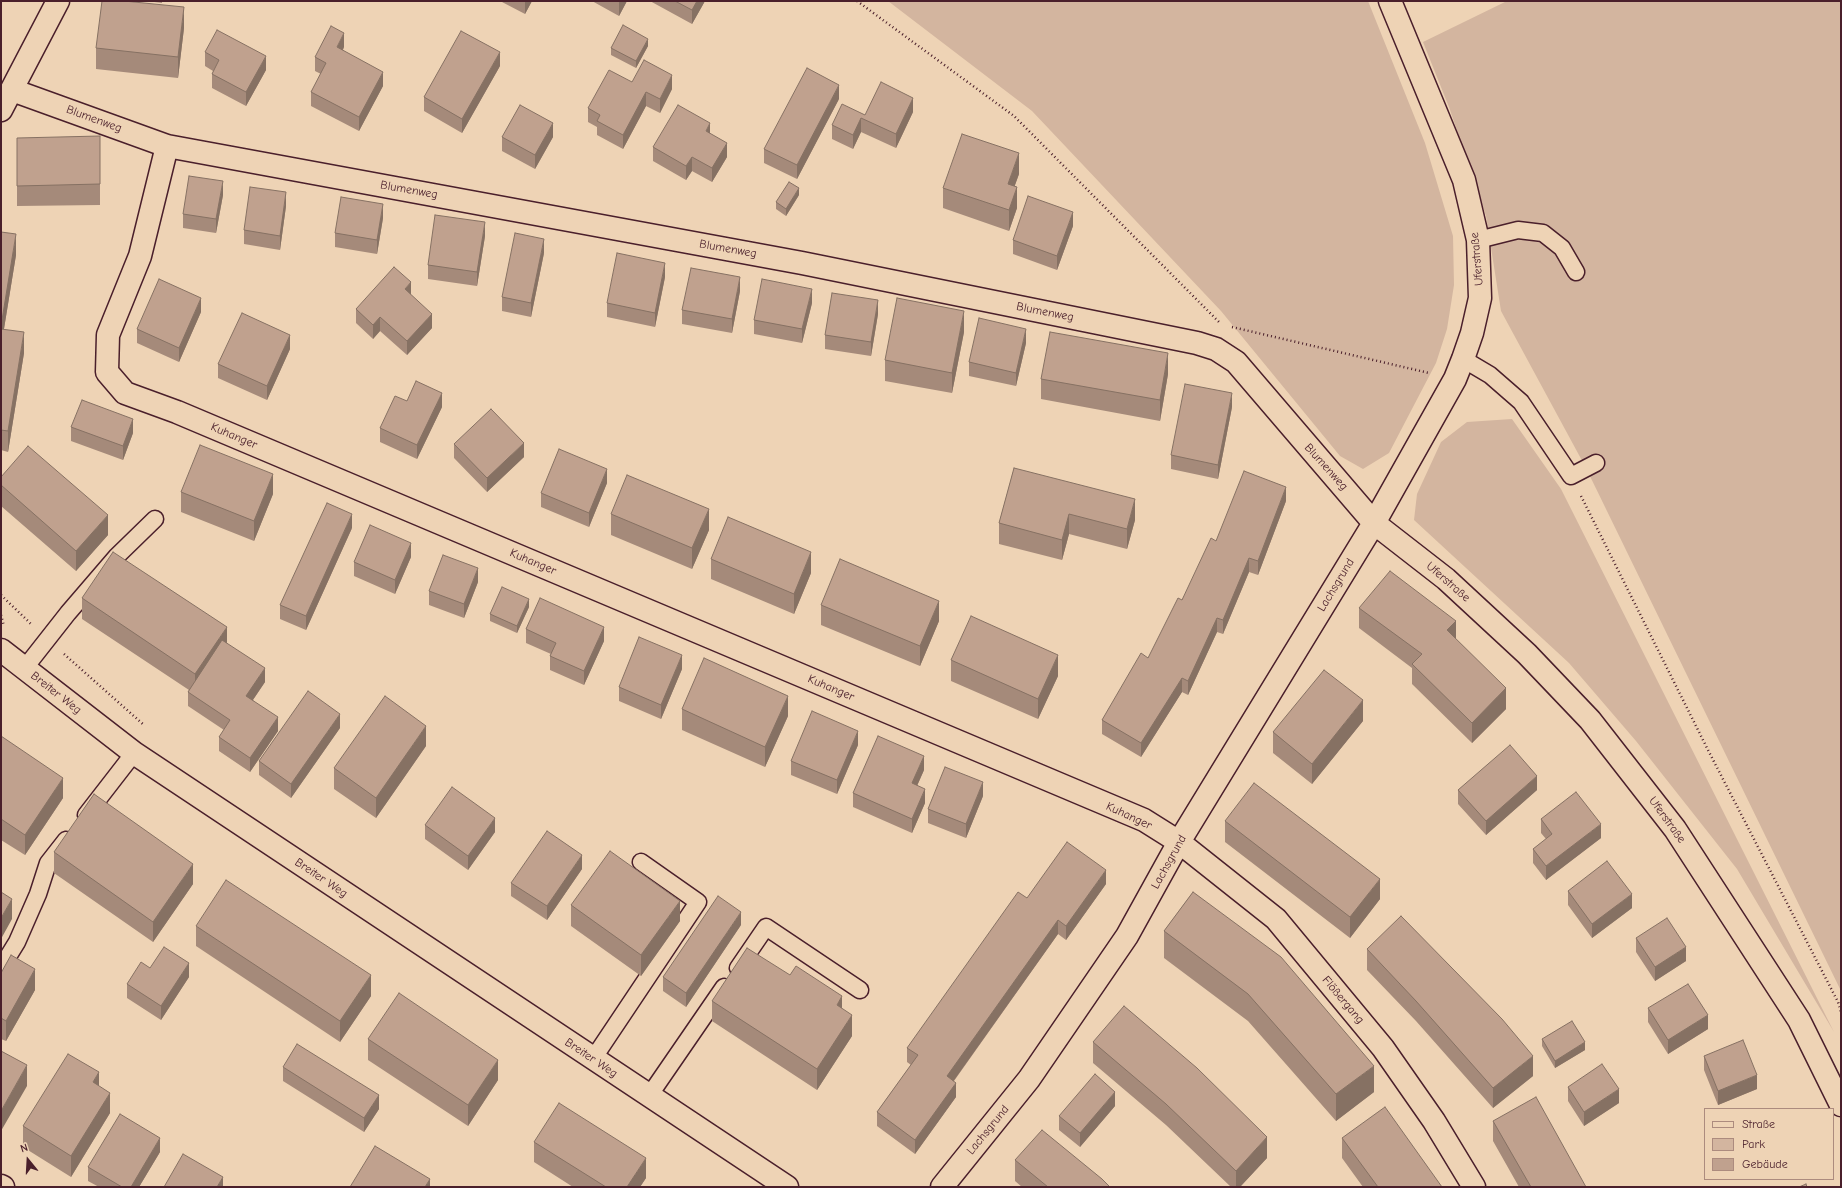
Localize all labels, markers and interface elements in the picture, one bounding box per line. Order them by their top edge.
street label: Blumenweg [64,102,124,136]
street label: Blumenweg [379,178,439,202]
street label: Uferstraße [1467,232,1487,286]
street label: Blumenweg [698,237,758,261]
street label: Blumenweg [1015,299,1075,325]
street label: Kuhanger [209,420,259,452]
street label: Blumenweg [1301,441,1351,493]
street label: Kuhanger [508,546,558,578]
street label: Lachsgrund [1315,556,1357,614]
street label: Uferstraße [1423,559,1473,605]
street label: Breiter Weg [28,669,84,717]
street label: Kuhanger [806,672,856,704]
street label: Uferstraße [1645,794,1689,846]
street label: Kuhanger [1104,799,1154,833]
street label: Lachsgrund [1148,833,1190,891]
street label: Breiter Weg [292,855,350,901]
street label: Flößergang [1319,973,1367,1027]
street label: Breiter Weg [562,1035,620,1081]
street label: Lachsgrund [964,1102,1012,1158]
legend [1704,1108,1834,1180]
text: Straße [1742,1117,1775,1131]
text: Park [1742,1137,1765,1151]
north arrow [8,1140,48,1180]
text: N [19,1141,30,1155]
text: Gebäude [1742,1157,1788,1171]

